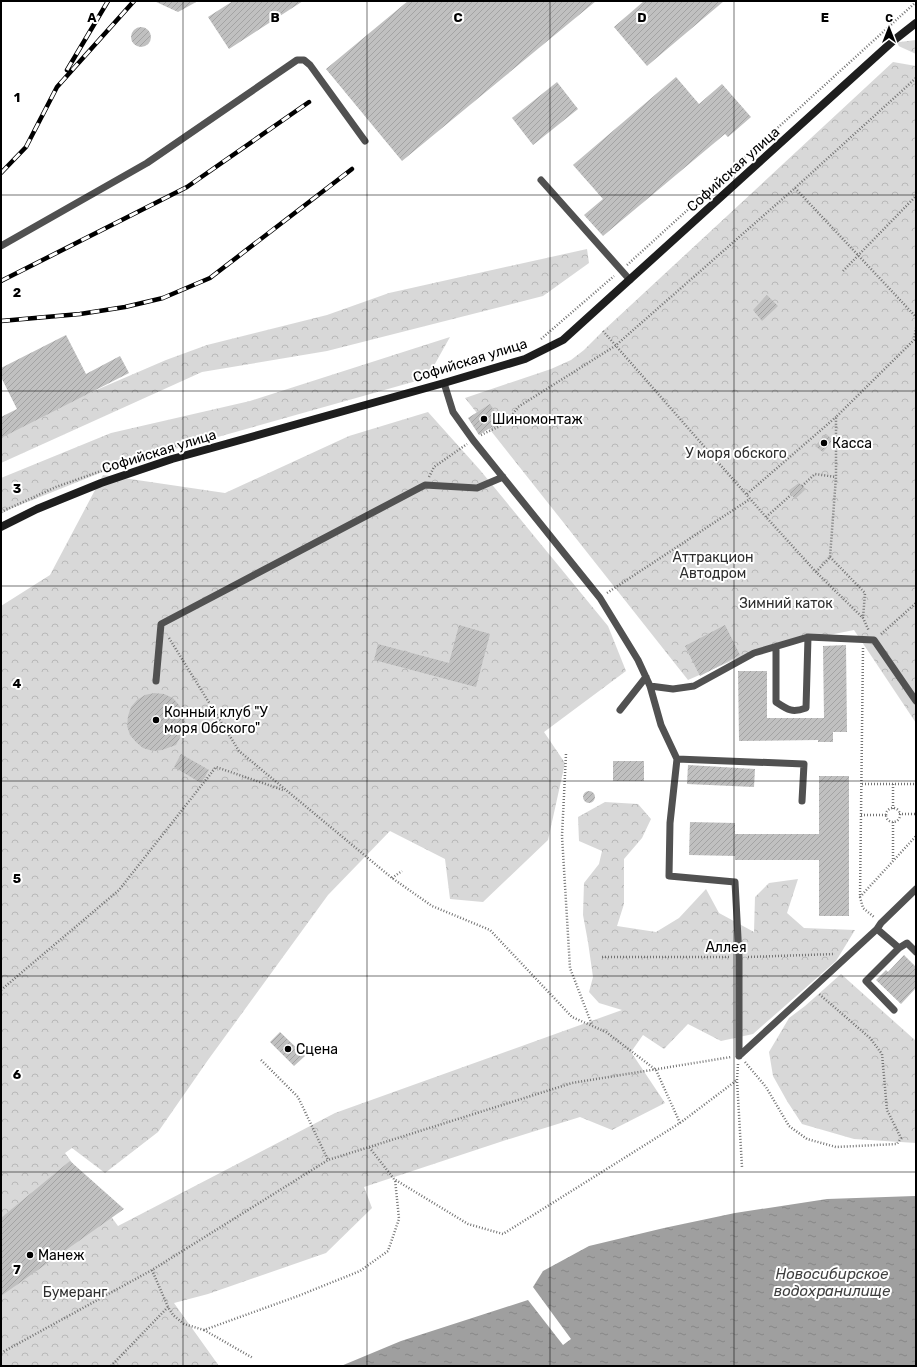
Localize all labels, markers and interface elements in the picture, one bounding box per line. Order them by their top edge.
north arrow [869,8,909,48]
text: A [87,10,97,25]
text: B [270,10,280,25]
text: C [453,10,463,25]
text: D [637,10,647,25]
text: E [821,10,829,25]
text: С [885,12,893,25]
text: 1 [14,90,20,105]
street label: Софийская улица [684,123,783,215]
text: 2 [13,285,21,300]
street label: Софийская улица [411,335,529,386]
place label: Шиномонтаж [492,411,583,428]
marker: Шиномонтаж [479,414,489,424]
street label: Софийская улица [100,426,218,477]
place label: Касса [832,435,872,452]
marker: Касса [819,438,829,448]
park label: У моря обского [685,445,787,462]
text: 3 [13,481,22,496]
park label: Аттракцион Автодром [672,549,754,582]
park label: Зимний каток [739,595,833,612]
text: 4 [13,676,22,691]
place label: Конный клуб "У моря Обского" [164,704,269,737]
marker: Конный клуб "У моря Обского" [151,715,161,725]
text: 5 [13,871,21,886]
street label: Аллея [705,939,747,956]
place label: Сцена [296,1041,338,1058]
marker: Сцена [283,1044,293,1054]
text: 6 [13,1067,22,1082]
place label: Манеж [38,1247,84,1264]
marker: Манеж [25,1250,35,1260]
text: 7 [13,1262,21,1277]
water label: Новосибирское водохранилище [774,1265,891,1300]
park label: Бумеранг [43,1284,107,1301]

